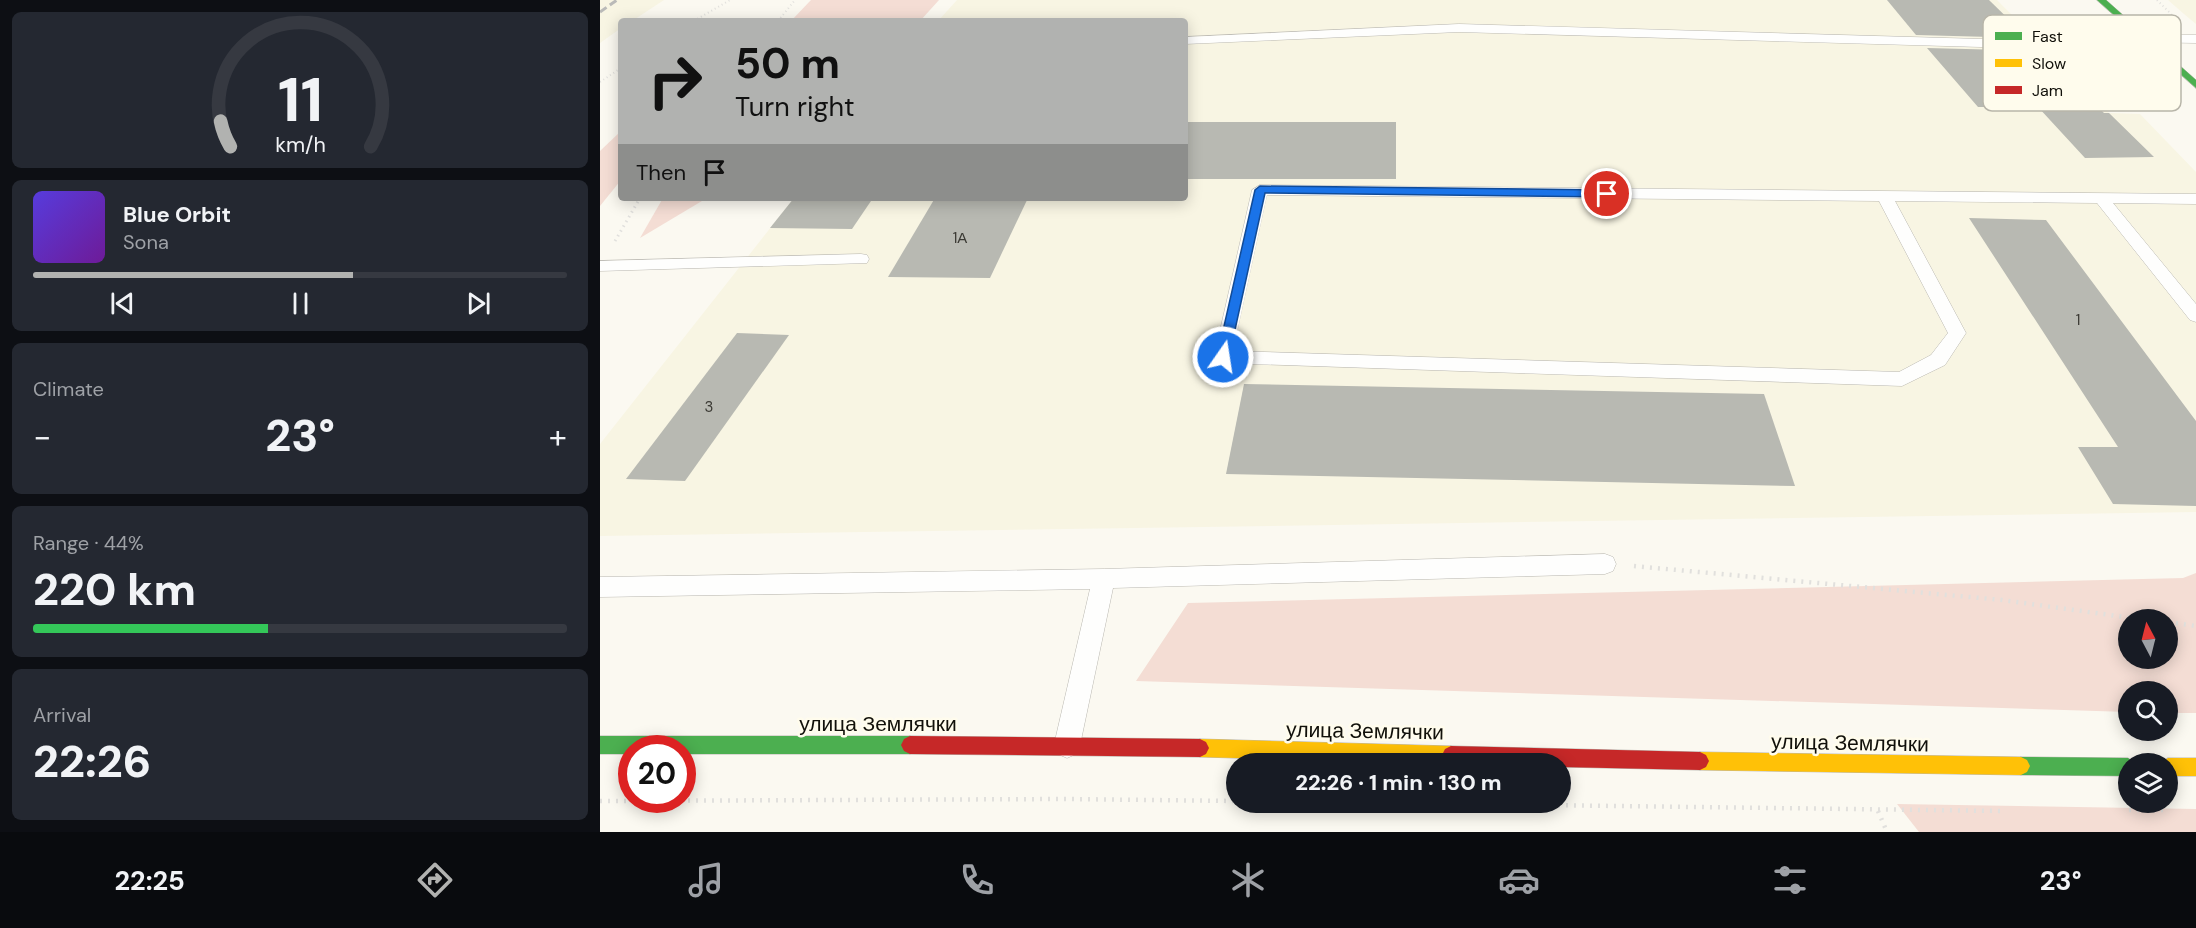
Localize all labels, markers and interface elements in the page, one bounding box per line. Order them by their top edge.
legend [1983,15,2181,111]
text: Fast [2032,26,2063,47]
text: 50 m [735,36,840,91]
icon: right [636,42,714,120]
text: Slow [2032,53,2066,74]
text: 11 [277,59,323,140]
text: Jam [2032,80,2063,101]
text: Turn right [735,89,855,124]
text: km/h [275,131,325,159]
icon: arrive [698,156,731,189]
text: Then [636,158,686,187]
pin [1581,168,1632,219]
icon: arrive [1590,177,1623,210]
text: Blue Orbit [123,200,231,229]
house number: 1А [953,228,967,248]
text: Sona [123,229,169,255]
icon: previous [106,287,139,320]
icon: pause [284,287,317,320]
icon: next [462,287,495,320]
house number: 1 [2076,310,2080,330]
position arrow [1191,325,1255,389]
text: Climate [33,376,104,402]
house number: 3 [705,397,713,417]
text: 23° [265,406,335,465]
text: − [33,415,51,458]
text: + [549,415,567,458]
text: Range · 44% [33,530,144,556]
text: 220 km [33,560,196,619]
north arrow [2118,609,2178,669]
map controls [2118,609,2178,813]
button: search [2118,681,2178,741]
text: Arrival [33,702,91,728]
street label: улица Землячки [799,710,957,738]
street label: улица Землячки [1286,716,1444,746]
street label: улица Землячки [1771,728,1929,758]
text: 22:26 [33,732,151,791]
speed limit sign: 20 [618,735,696,813]
button: layers [2118,753,2178,813]
text: 22:26 · 1 min · 130 m [1295,768,1502,797]
icon: directions [414,859,456,901]
icon: music [685,859,727,901]
icon: phone [956,859,998,901]
icon: climate [1227,859,1269,901]
icon: car [1498,859,1540,901]
icon: filters [1769,859,1811,901]
text: 22:25 [114,863,185,898]
text: 23° [2040,863,2081,898]

